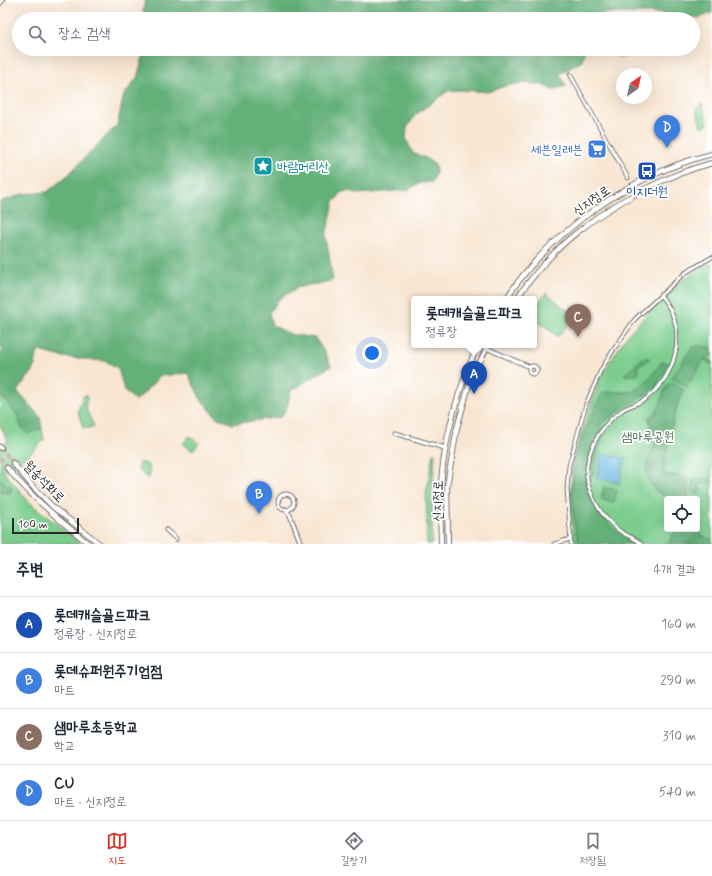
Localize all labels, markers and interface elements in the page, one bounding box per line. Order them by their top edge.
search box [12,12,700,56]
icon: search [26,23,48,45]
text: 장소 검색 [58,24,110,44]
north arrow [616,68,652,104]
pin: D [654,115,680,148]
supermarket icon: 세븐일레븐 [586,138,608,160]
place label: 세븐일레븐 [531,142,583,159]
place icon: 바람머리산 [252,155,274,177]
place label: 바람머리산 [277,159,329,176]
bus stop icon: 이지더원 [636,160,658,182]
street label: 신지정로 [570,182,614,220]
place label: 이지더원 [626,184,668,201]
popup [411,296,537,348]
text: 롯데캐슬골드파크 [426,304,522,324]
pin: C [565,304,591,337]
text: 정류장 [426,324,457,341]
your location [362,343,382,363]
pin: A [461,361,487,394]
park label: 샘마루공원 [622,429,674,446]
street label: 월송석화로 [20,457,68,507]
street label: 신지정로 [430,480,447,522]
pin: B [246,481,272,514]
map controls [664,496,700,532]
button: locate [664,496,700,532]
scale bar [12,516,79,535]
text: 100 m [18,518,48,532]
text: 주변 [16,559,43,581]
text: 4개 결과 [654,562,696,579]
text: 롯데캐슬골드파크 [54,606,151,626]
text: A [25,616,33,633]
text: 160 m [661,616,696,633]
text: 정류장 · 신지정로 [54,626,137,643]
text: 롯데슈퍼원주기업점 [54,662,163,682]
text: B [25,672,33,689]
text: 290 m [660,672,696,689]
text: 마트 [54,682,75,699]
text: 샘마루초등학교 [54,718,139,738]
text: C [24,728,34,745]
text: 310 m [663,728,696,745]
text: 학교 [54,738,75,755]
text: CU [54,774,74,794]
text: D [25,784,33,801]
text: 540 m [659,784,696,801]
text: 마트 · 신지정로 [54,794,127,811]
tab: 지도 [106,830,128,868]
tab: 길찾기 [340,830,367,868]
tab: 저장됨 [579,830,606,868]

